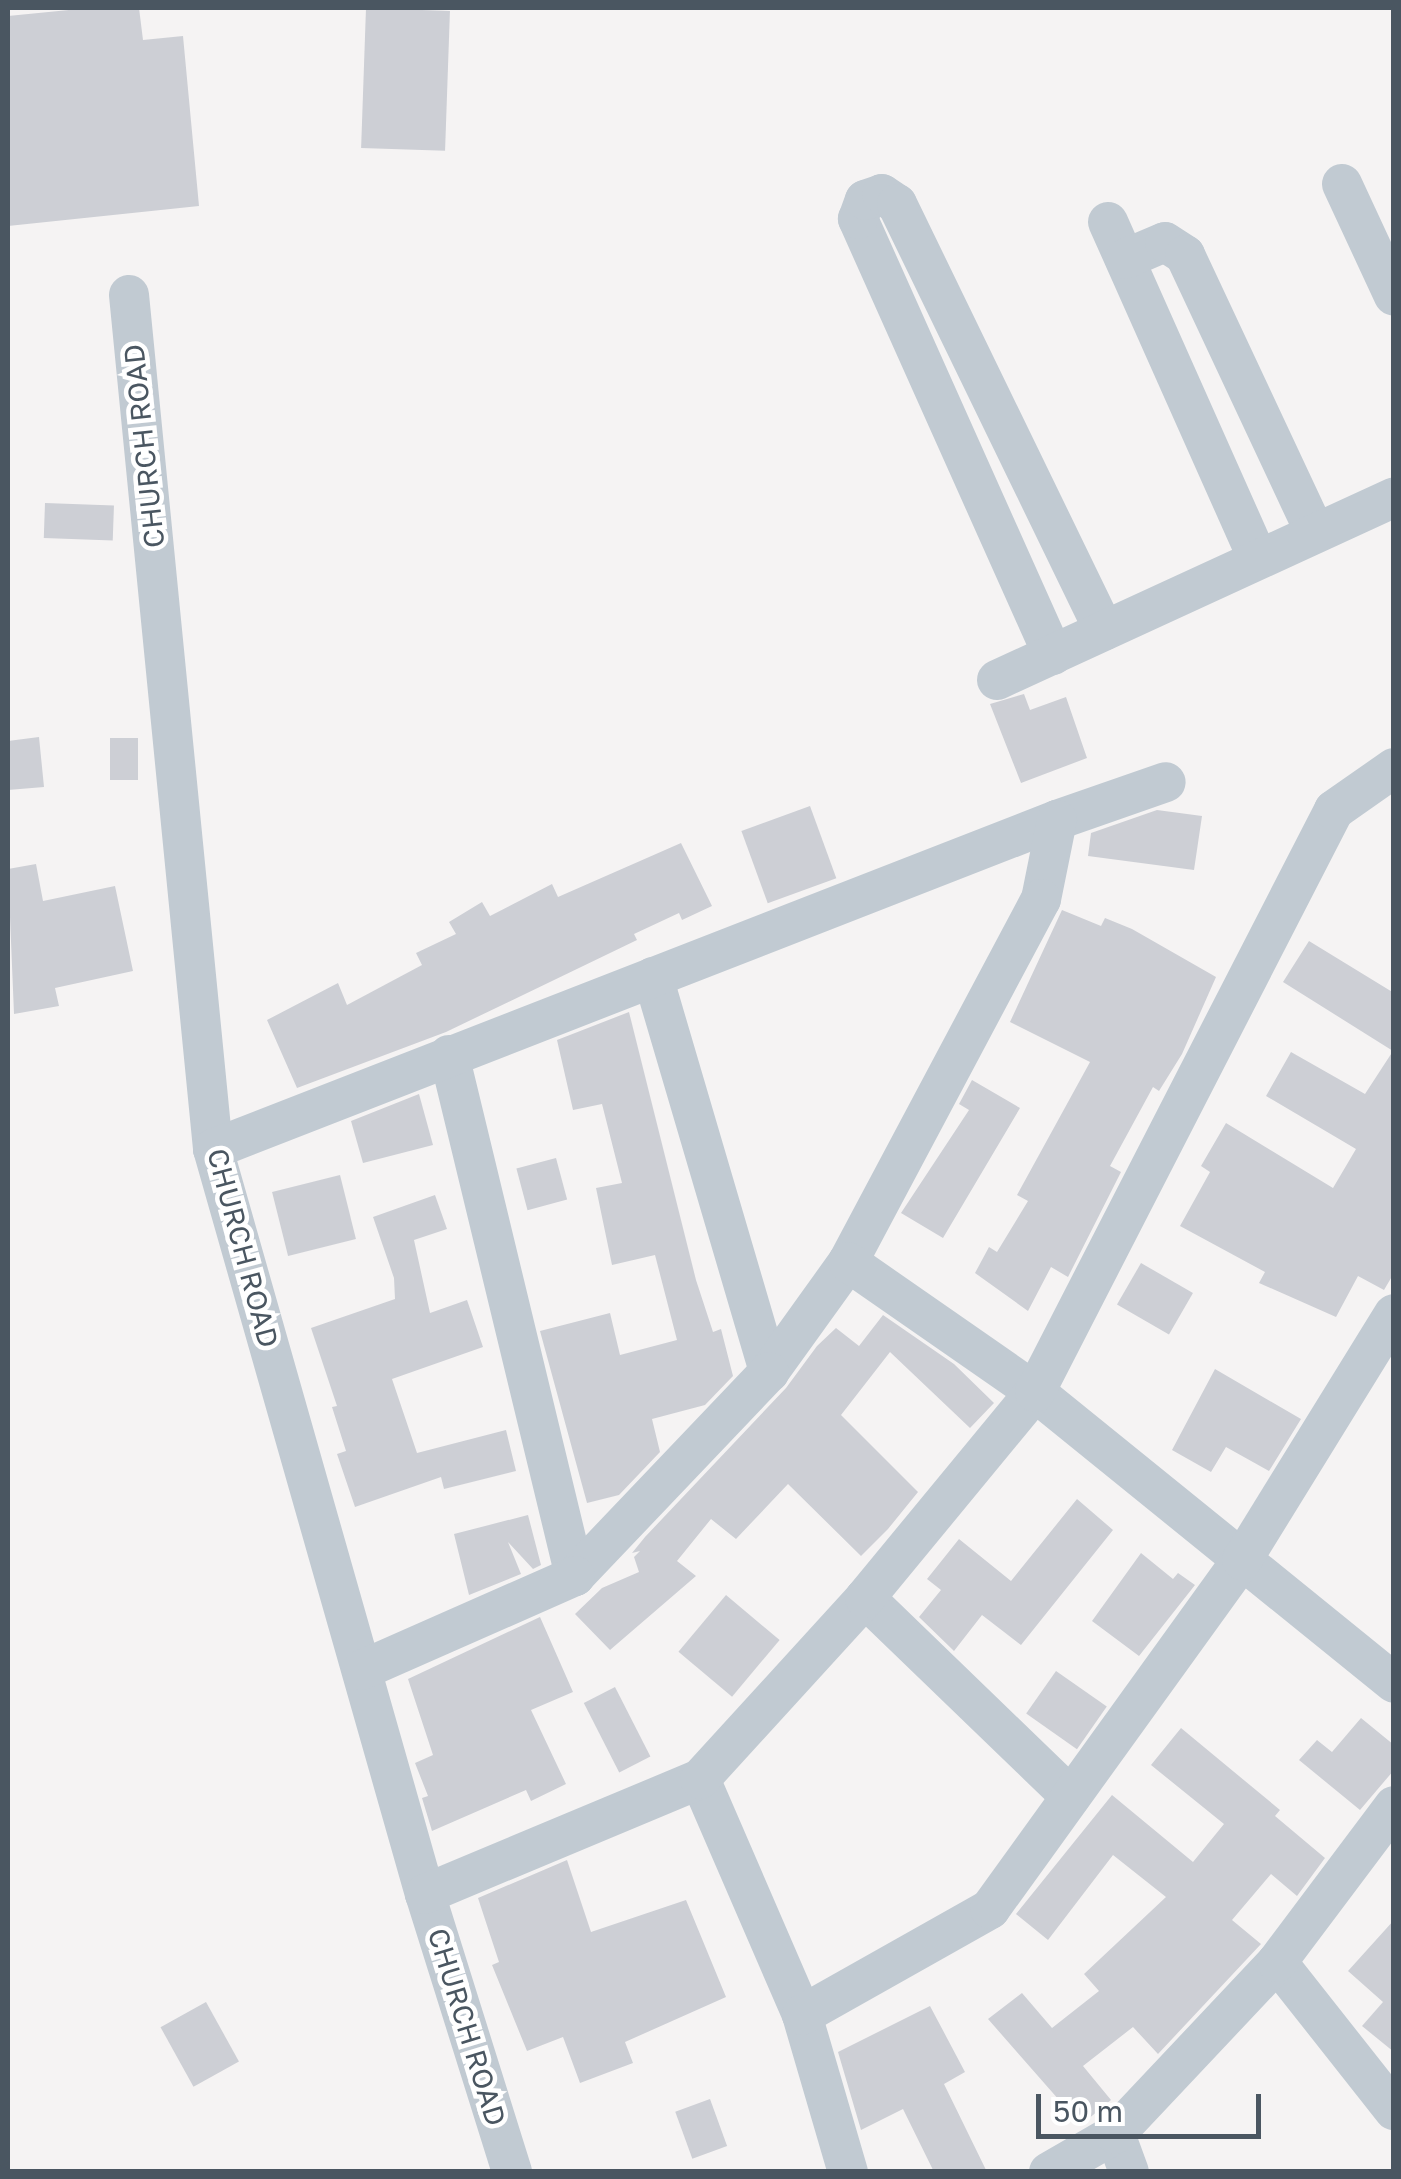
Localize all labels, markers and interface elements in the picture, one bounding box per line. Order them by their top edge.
street label: CHURCH ROAD [117,342,171,550]
street label: CHURCH ROAD [200,1145,286,1351]
street label: CHURCH ROAD [421,1924,513,2130]
scale bar [1041,2074,1266,2136]
text: 50 m [1053,2093,1123,2129]

